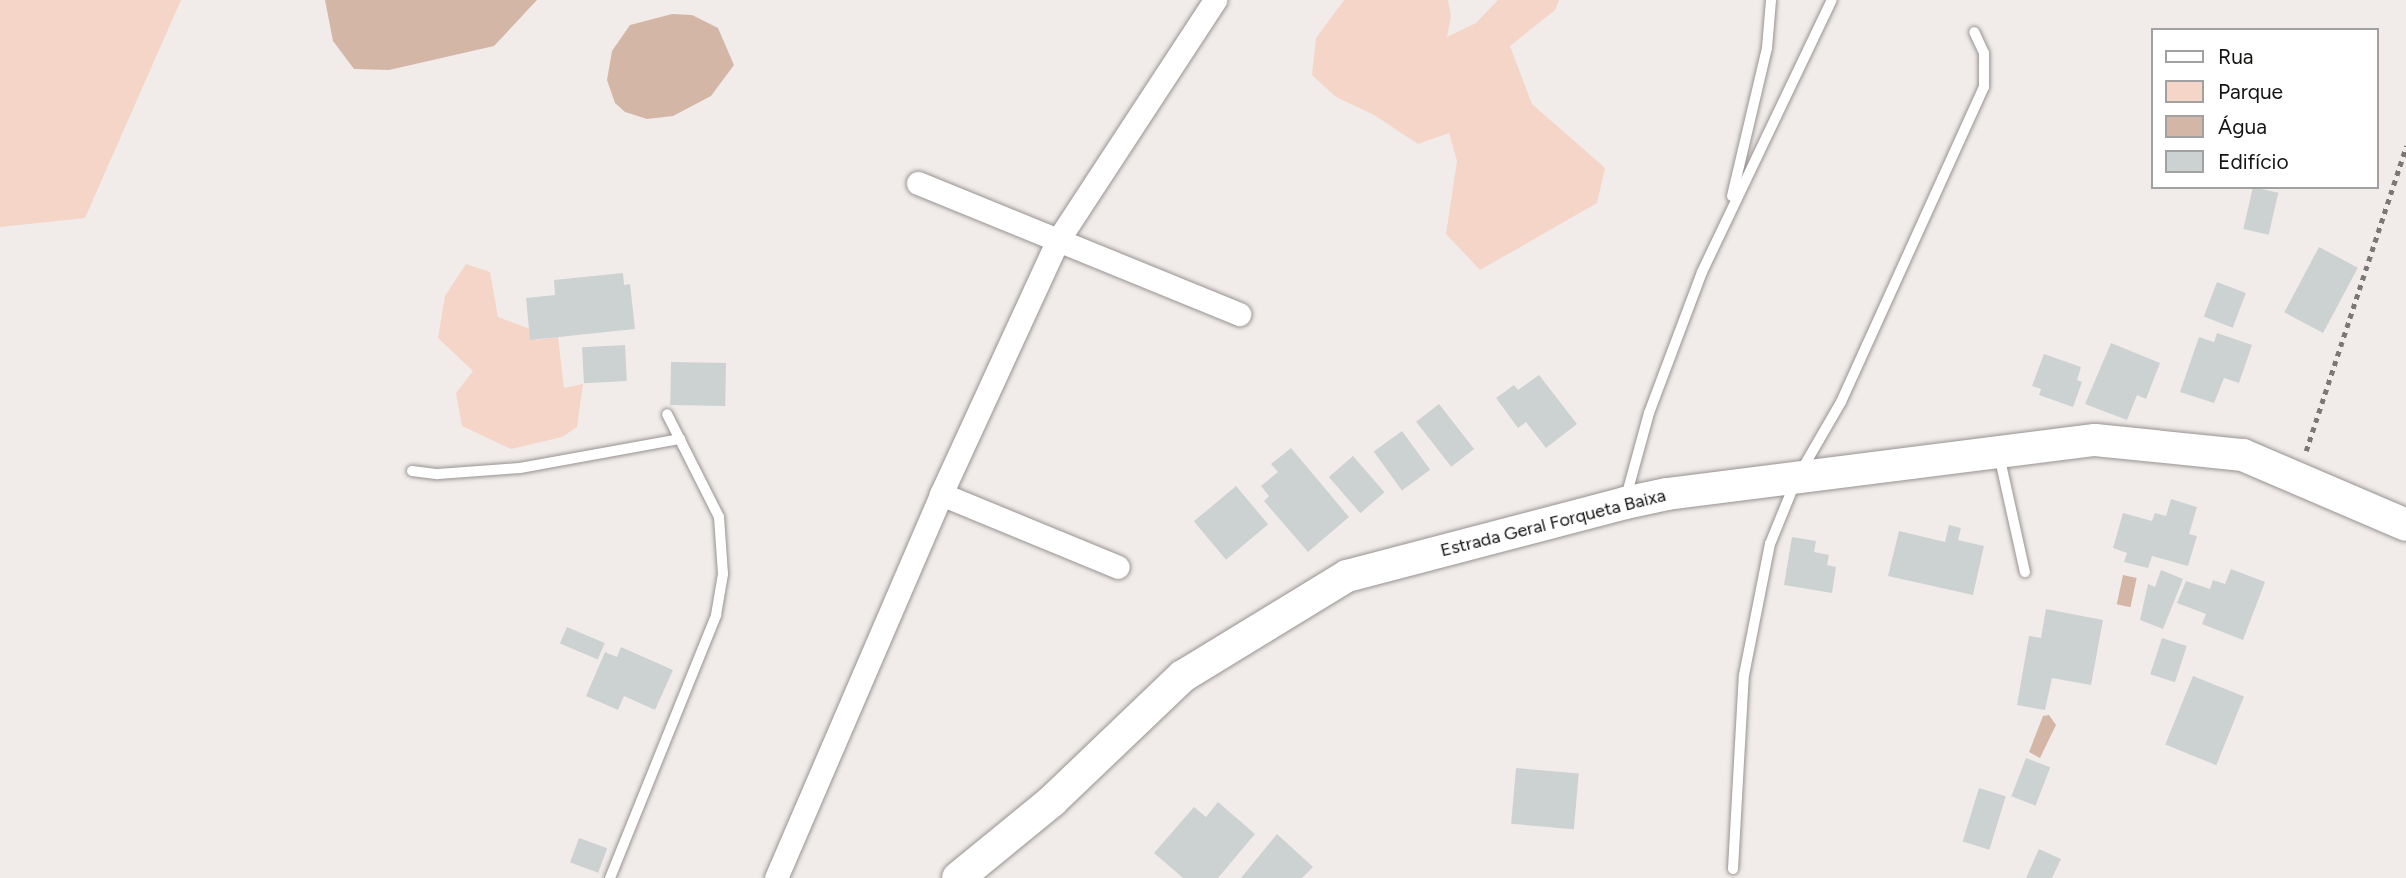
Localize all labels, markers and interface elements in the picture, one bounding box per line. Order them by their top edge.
legend [2150,28,2378,189]
text: Rua [2218,44,2254,69]
text: Parque [2218,79,2283,104]
text: Água [2218,114,2267,139]
text: Edifício [2218,149,2289,174]
street label: Estrada Geral Forqueta Baixa [1438,485,1668,561]

